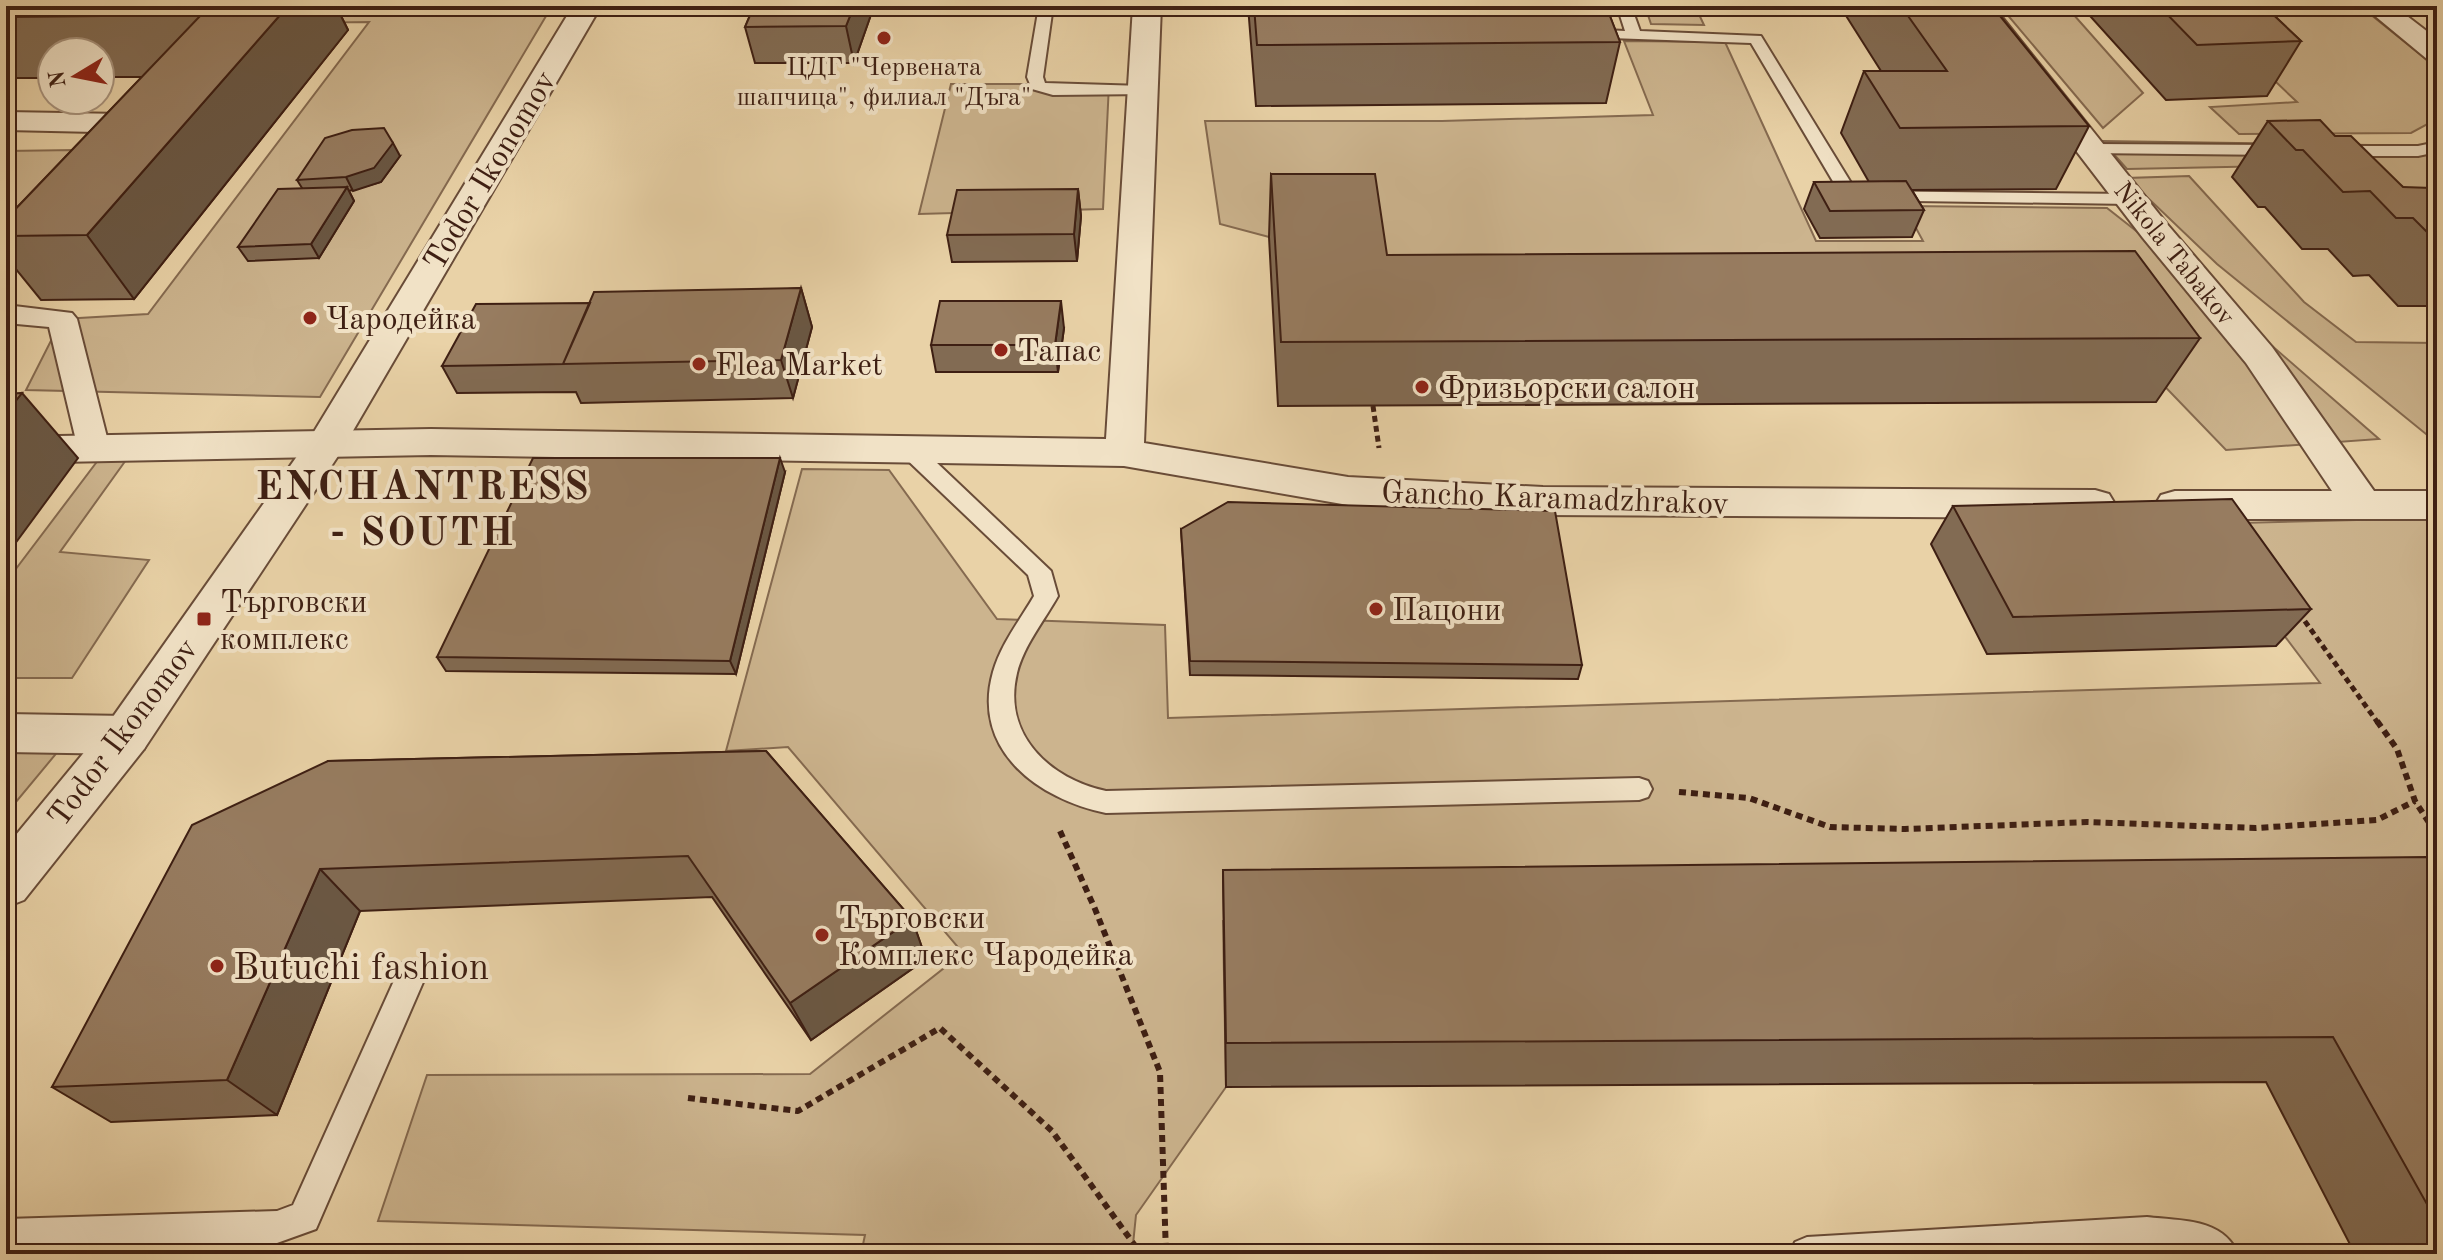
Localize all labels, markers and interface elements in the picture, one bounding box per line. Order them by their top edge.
marker: ЦДГ "Червената шапчица", филиал "Дъга" [875,29,893,47]
north arrow [36,36,116,116]
place label: ЦДГ "Червената шапчица", филиал "Дъга" [737,55,1031,111]
street label: Todor Ikonomov [420,66,564,277]
text: N [46,69,71,89]
street label: Nikola Tabakov [2108,178,2239,331]
place label: Чародейка [326,305,476,337]
marker: Чародейка [301,309,319,327]
place label: Тапас [1017,337,1101,369]
marker: Тапас [992,341,1010,359]
place label: Flea Market [715,351,883,383]
marker: Flea Market [690,355,708,373]
place label: Фризьорски салон [1438,374,1695,406]
marker: Фризьорски салон [1413,378,1431,396]
district label: ENCHANTRESS - SOUTH [255,469,591,555]
street label: Gancho Karamadzhrakov [1381,478,1729,522]
place label: Търговски комплекс [220,588,367,657]
place label: Пацони [1392,596,1501,628]
marker: Пацони [1367,600,1385,618]
marker: Търговски комплекс [195,610,213,628]
street label: Todor Ikonomov [43,634,205,834]
place label: Търговски Комплекс Чародейка [838,904,1133,973]
marker: Търговски Комплекс Чародейка [813,926,831,944]
place label: Butuchi fashion [233,950,489,988]
marker: Butuchi fashion [208,957,226,975]

